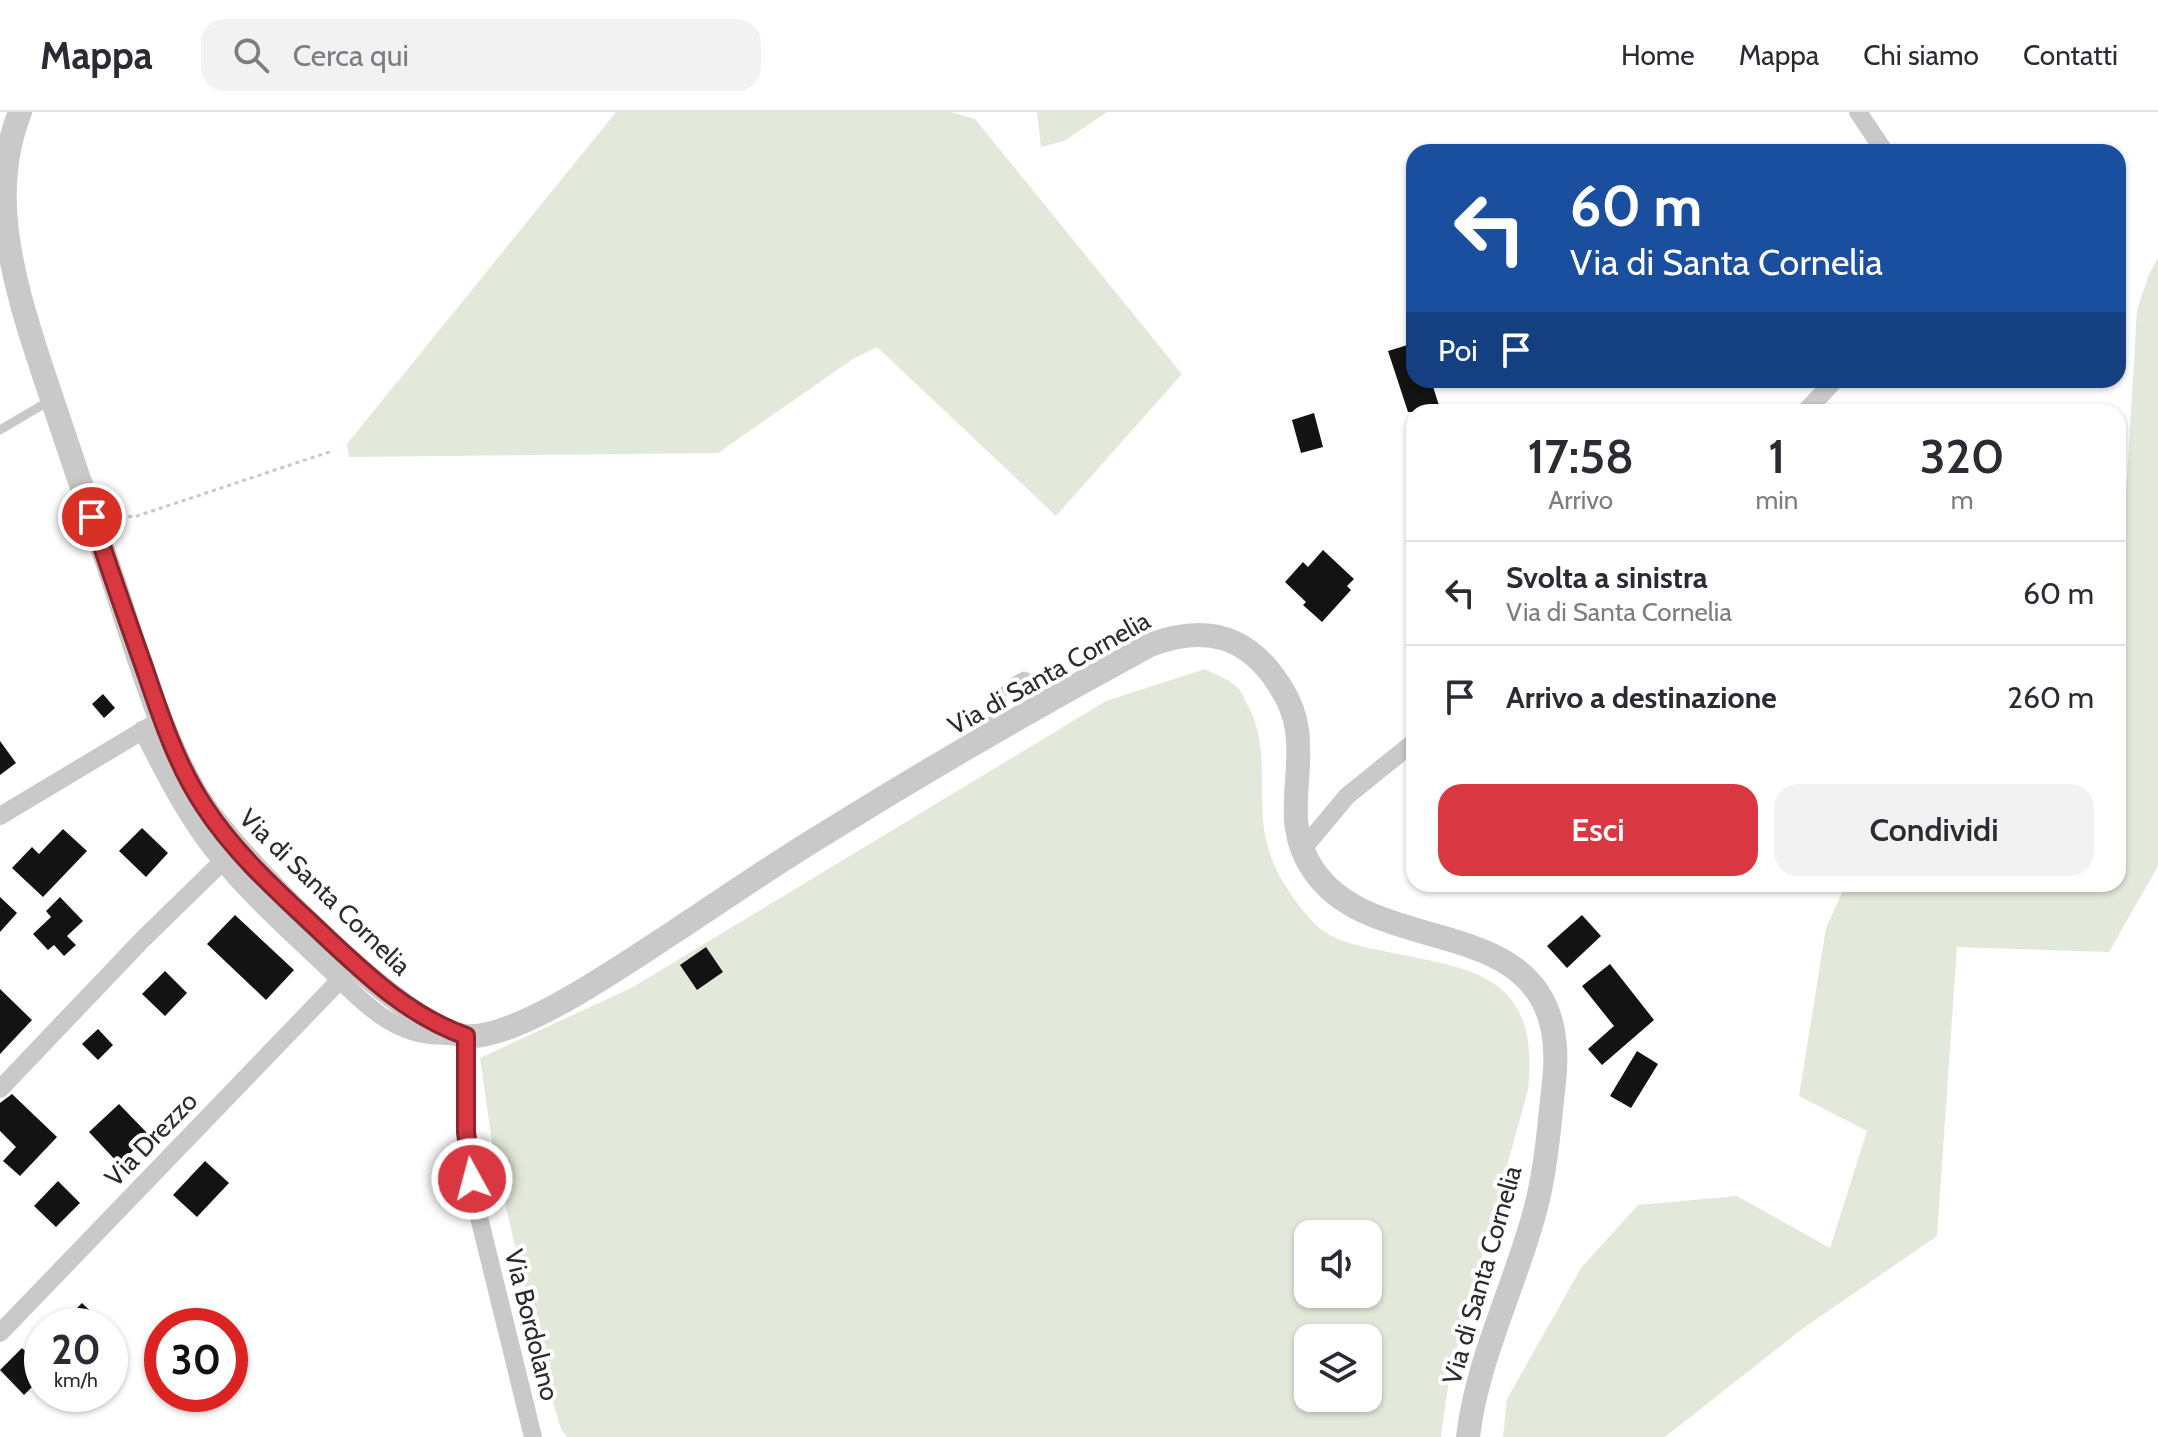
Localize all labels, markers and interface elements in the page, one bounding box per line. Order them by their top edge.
search box [201,19,761,91]
text: Mappa [40,32,153,79]
icon: search [229,33,273,77]
text: Cerca qui [293,37,409,74]
text: Home [1621,38,1695,72]
text: Mappa [1739,38,1819,72]
text: Chi siamo [1863,38,1979,72]
text: Contatti [2023,38,2118,72]
text: 60 m [1570,172,1702,240]
icon: left [1438,176,1542,280]
text: Via di Santa Cornelia [1570,240,1883,284]
icon: arrive [1494,328,1538,372]
text: Poi [1438,332,1478,369]
text: 17:58 [1527,427,1634,485]
text: 1 [1768,427,1785,485]
text: 320 [1920,427,2005,485]
pin [58,483,126,551]
text: Arrivo [1548,484,1613,516]
text: min [1755,484,1798,516]
text: m [1951,484,1974,516]
icon: arrive [70,495,114,539]
text: Svolta a sinistra [1506,559,1708,596]
icon: left [1438,571,1482,615]
text: 60 m [2023,575,2094,612]
text: Via di Santa Cornelia [1506,596,1732,628]
street label: Via di Santa Cornelia [942,604,1156,742]
icon: arrive [1438,675,1482,719]
text: Arrivo a destinazione [1506,679,1777,716]
text: 260 m [2007,679,2094,716]
button: Esci [1438,784,1758,876]
button: Condividi [1774,784,2094,876]
street label: Via di Santa Cornelia [233,802,418,982]
street label: Via Drezzo [98,1085,204,1193]
position arrow [430,1137,514,1221]
street label: Via di Santa Cornelia [1435,1162,1529,1388]
map controls [1294,1220,1382,1412]
button: sound [1294,1220,1382,1308]
street label: Via Bordolano [498,1246,566,1404]
speed limit sign: 30 [144,1308,248,1412]
button: layers [1294,1324,1382,1412]
text: 20 [51,1325,101,1374]
text: km/h [54,1368,98,1392]

